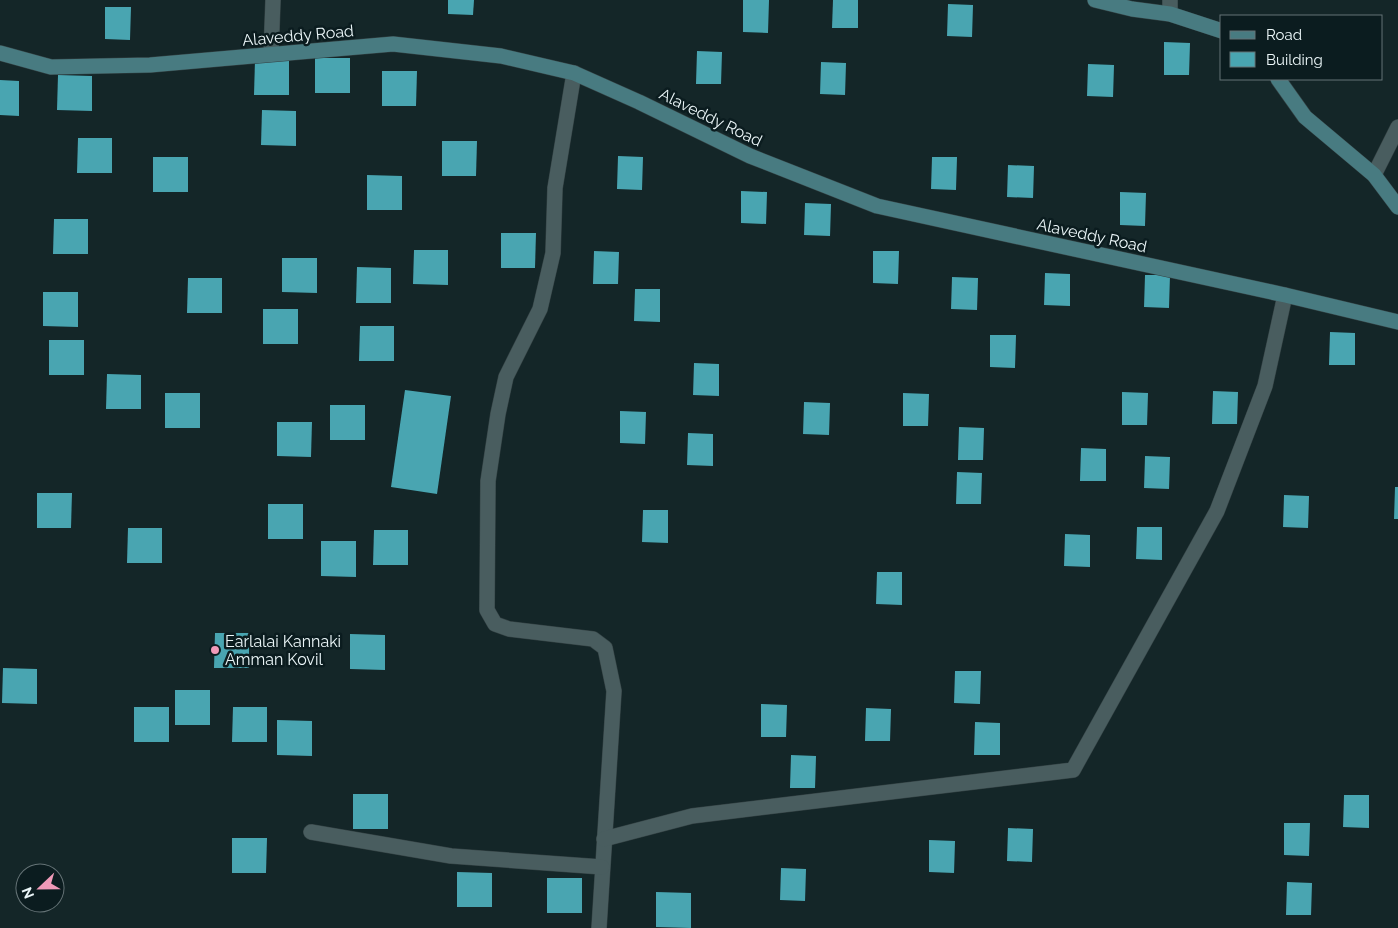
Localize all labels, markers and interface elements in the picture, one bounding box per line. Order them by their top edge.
legend [1220,15,1383,80]
street label: Alaveddy Road [241,21,355,50]
text: Road [1266,26,1302,44]
text: Building [1266,51,1323,69]
street label: Alaveddy Road [656,84,765,151]
street label: Alaveddy Road [1035,215,1149,256]
place label: Earlalai Kannaki Amman Kovil [225,632,341,669]
marker: Earlalai Kannaki Amman Kovil [209,644,221,656]
north arrow [15,863,65,913]
text: N [19,885,37,901]

